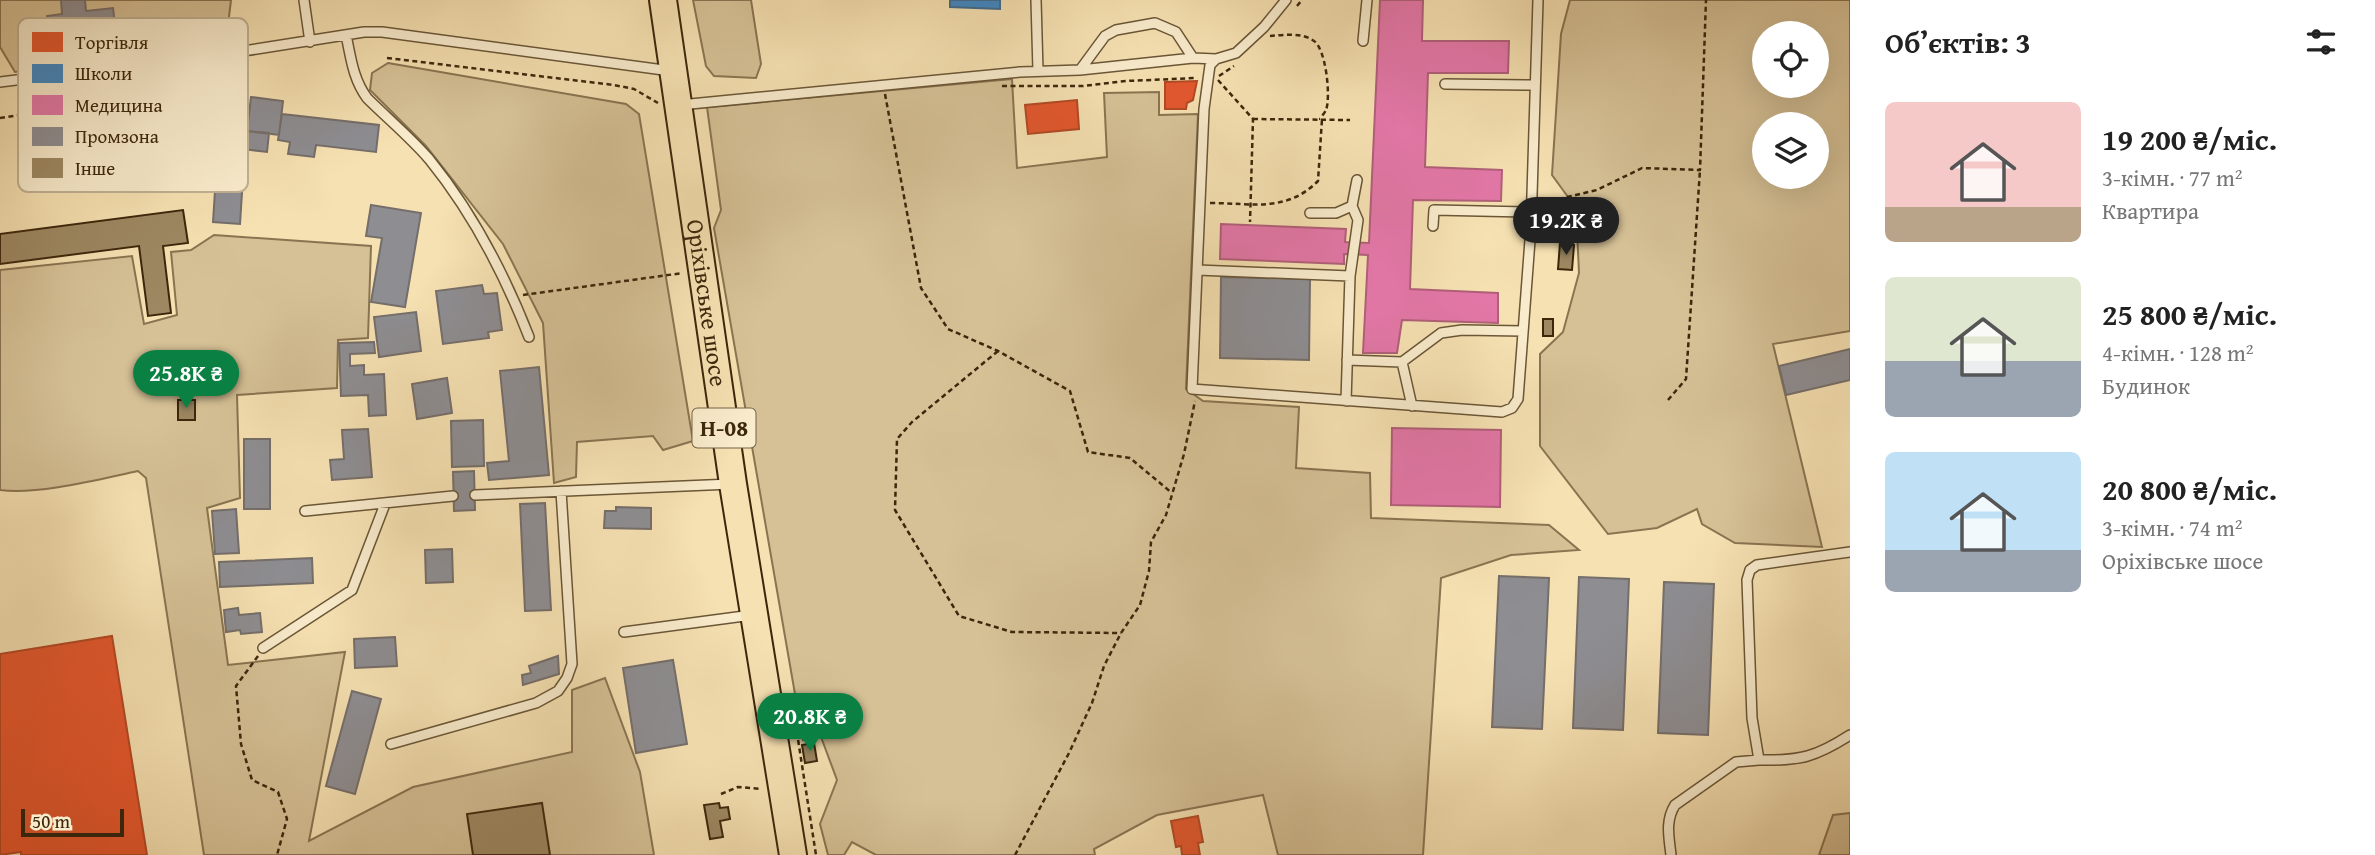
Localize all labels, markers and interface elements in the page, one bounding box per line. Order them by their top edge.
legend [18,18,248,192]
text: Об’єктів: 3 [1885,20,2031,64]
map controls [1752,21,1829,189]
button: locate [1752,21,1829,98]
icon: filters [2302,23,2340,61]
text: Торгівля [75,28,149,56]
text: Школи [75,59,132,87]
text: Медицина [75,91,163,119]
button: layers [1752,112,1829,189]
text: 19 200 ₴/міс. [2102,117,2277,161]
text: Промзона [75,122,159,150]
icon: home [1941,130,2025,214]
text: Інше [75,154,115,182]
text: 3-кімн. · 77 m² [2102,161,2243,194]
text: Квартира [2102,194,2199,227]
pin: 19.2K ₴ [1501,198,1631,257]
text: 19.2K ₴ [1529,203,1603,236]
street label: Оріхівське шосе [678,217,737,389]
text: 25 800 ₴/міс. [2102,292,2277,336]
icon: home [1941,305,2025,389]
text: 4-кімн. · 128 m² [2102,336,2254,369]
pin: 25.8K ₴ [121,350,251,410]
text: 25.8K ₴ [149,356,223,389]
text: Будинок [2102,369,2190,402]
road number: Н-08 [692,408,756,448]
text: 20 800 ₴/міс. [2102,467,2277,511]
icon: home [1941,480,2025,564]
text: 3-кімн. · 74 m² [2102,511,2243,544]
text: Оріхівське шосе [2102,544,2263,577]
pin: 20.8K ₴ [745,694,875,753]
text: 20.8K ₴ [773,699,847,732]
scale bar [21,806,124,838]
text: 50 m [32,807,70,835]

